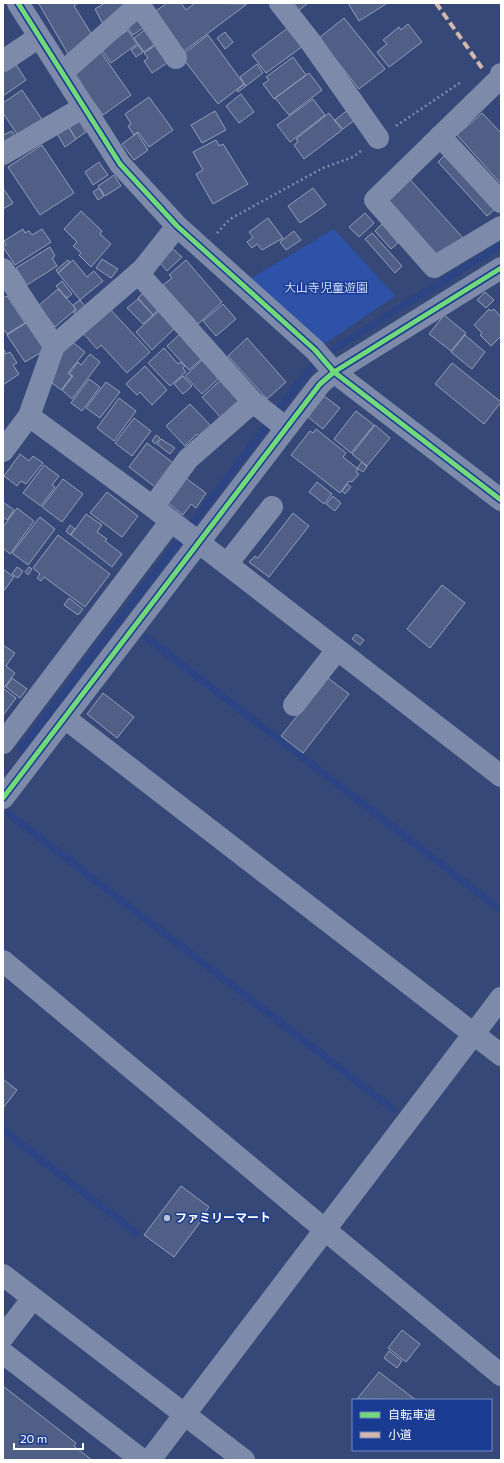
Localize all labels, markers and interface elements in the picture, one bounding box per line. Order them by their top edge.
park label: 大山寺児童遊園 [284,280,368,294]
place label: ファミリーマート [175,1210,271,1224]
marker: ファミリーマート [162,1213,172,1223]
legend [352,1399,492,1451]
text: 自転車道 [388,1407,436,1421]
scale bar [14,1425,83,1451]
text: 小道 [388,1427,412,1441]
text: 20 m [20,1431,47,1445]

